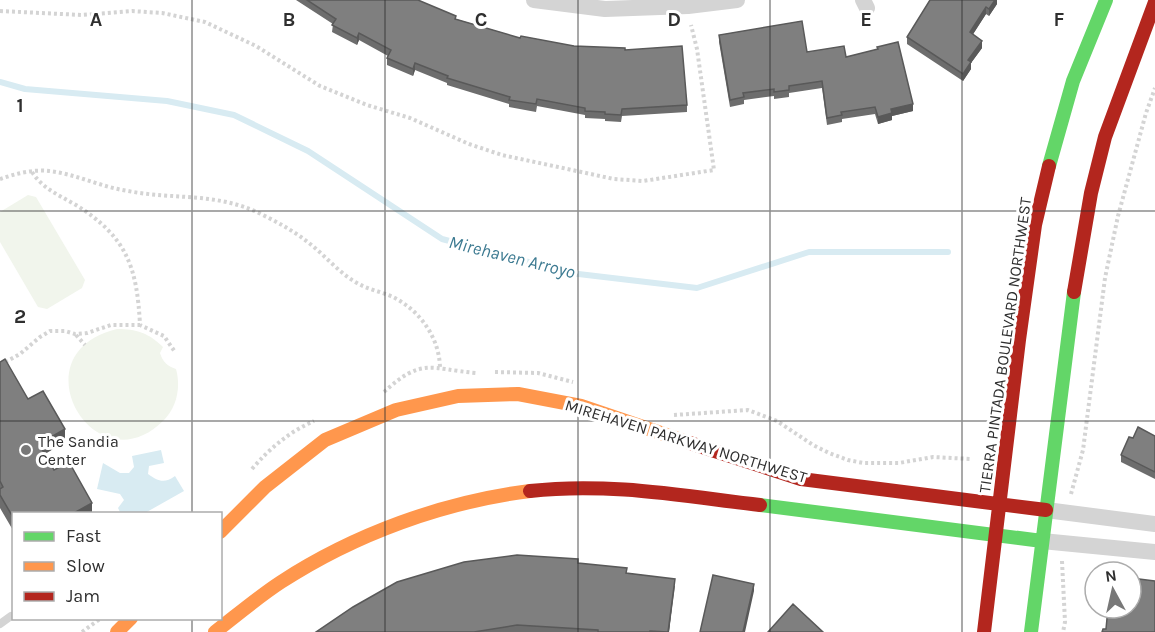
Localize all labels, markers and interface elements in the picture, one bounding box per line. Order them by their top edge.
text: A [90,8,103,31]
text: B [283,8,295,31]
text: C [475,8,487,31]
text: D [667,8,681,31]
text: E [860,8,872,31]
text: F [1054,8,1065,31]
text: 1 [16,94,24,117]
street label: TIERRA PINTADA BOULEVARD NORTHWEST [975,196,1035,494]
water label: Mirehaven Arroyo [447,231,578,283]
text: 2 [14,305,26,328]
street label: MIREHAVEN PARKWAY NORTHWEST [563,395,809,487]
place label: The Sandia Center [38,432,119,469]
marker: The Sandia Center [19,443,33,457]
legend [12,512,222,620]
text: Fast [66,525,101,547]
text: Slow [66,555,105,577]
north arrow [1083,560,1143,620]
text: N [1104,565,1118,586]
text: Jam [66,585,100,607]

